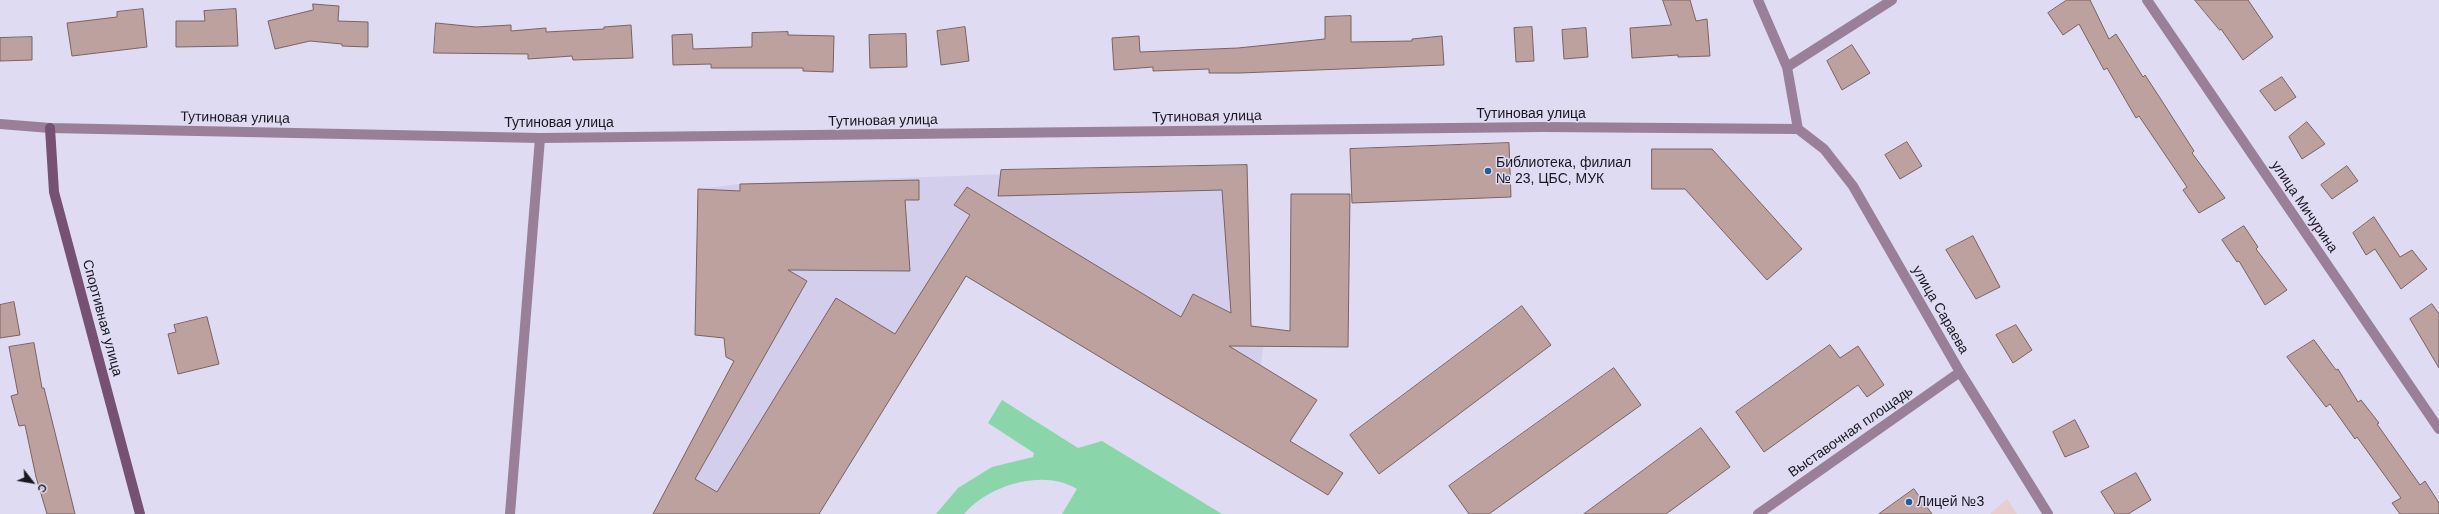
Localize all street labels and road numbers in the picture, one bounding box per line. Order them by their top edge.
street label: Тутиновая улица [1476,106,1586,122]
street label: Тутиновая улица [1152,108,1262,126]
street label: Тутиновая улица [180,109,290,127]
street label: Тутиновая улица [828,112,938,130]
street label: Тутиновая улица [504,115,614,131]
street label: улица Мичурина [2267,158,2341,256]
street label: Спортивная улица [78,258,126,378]
street label: улица Сараева [1908,263,1972,357]
street label: Выставочная площадь [1786,383,1916,481]

